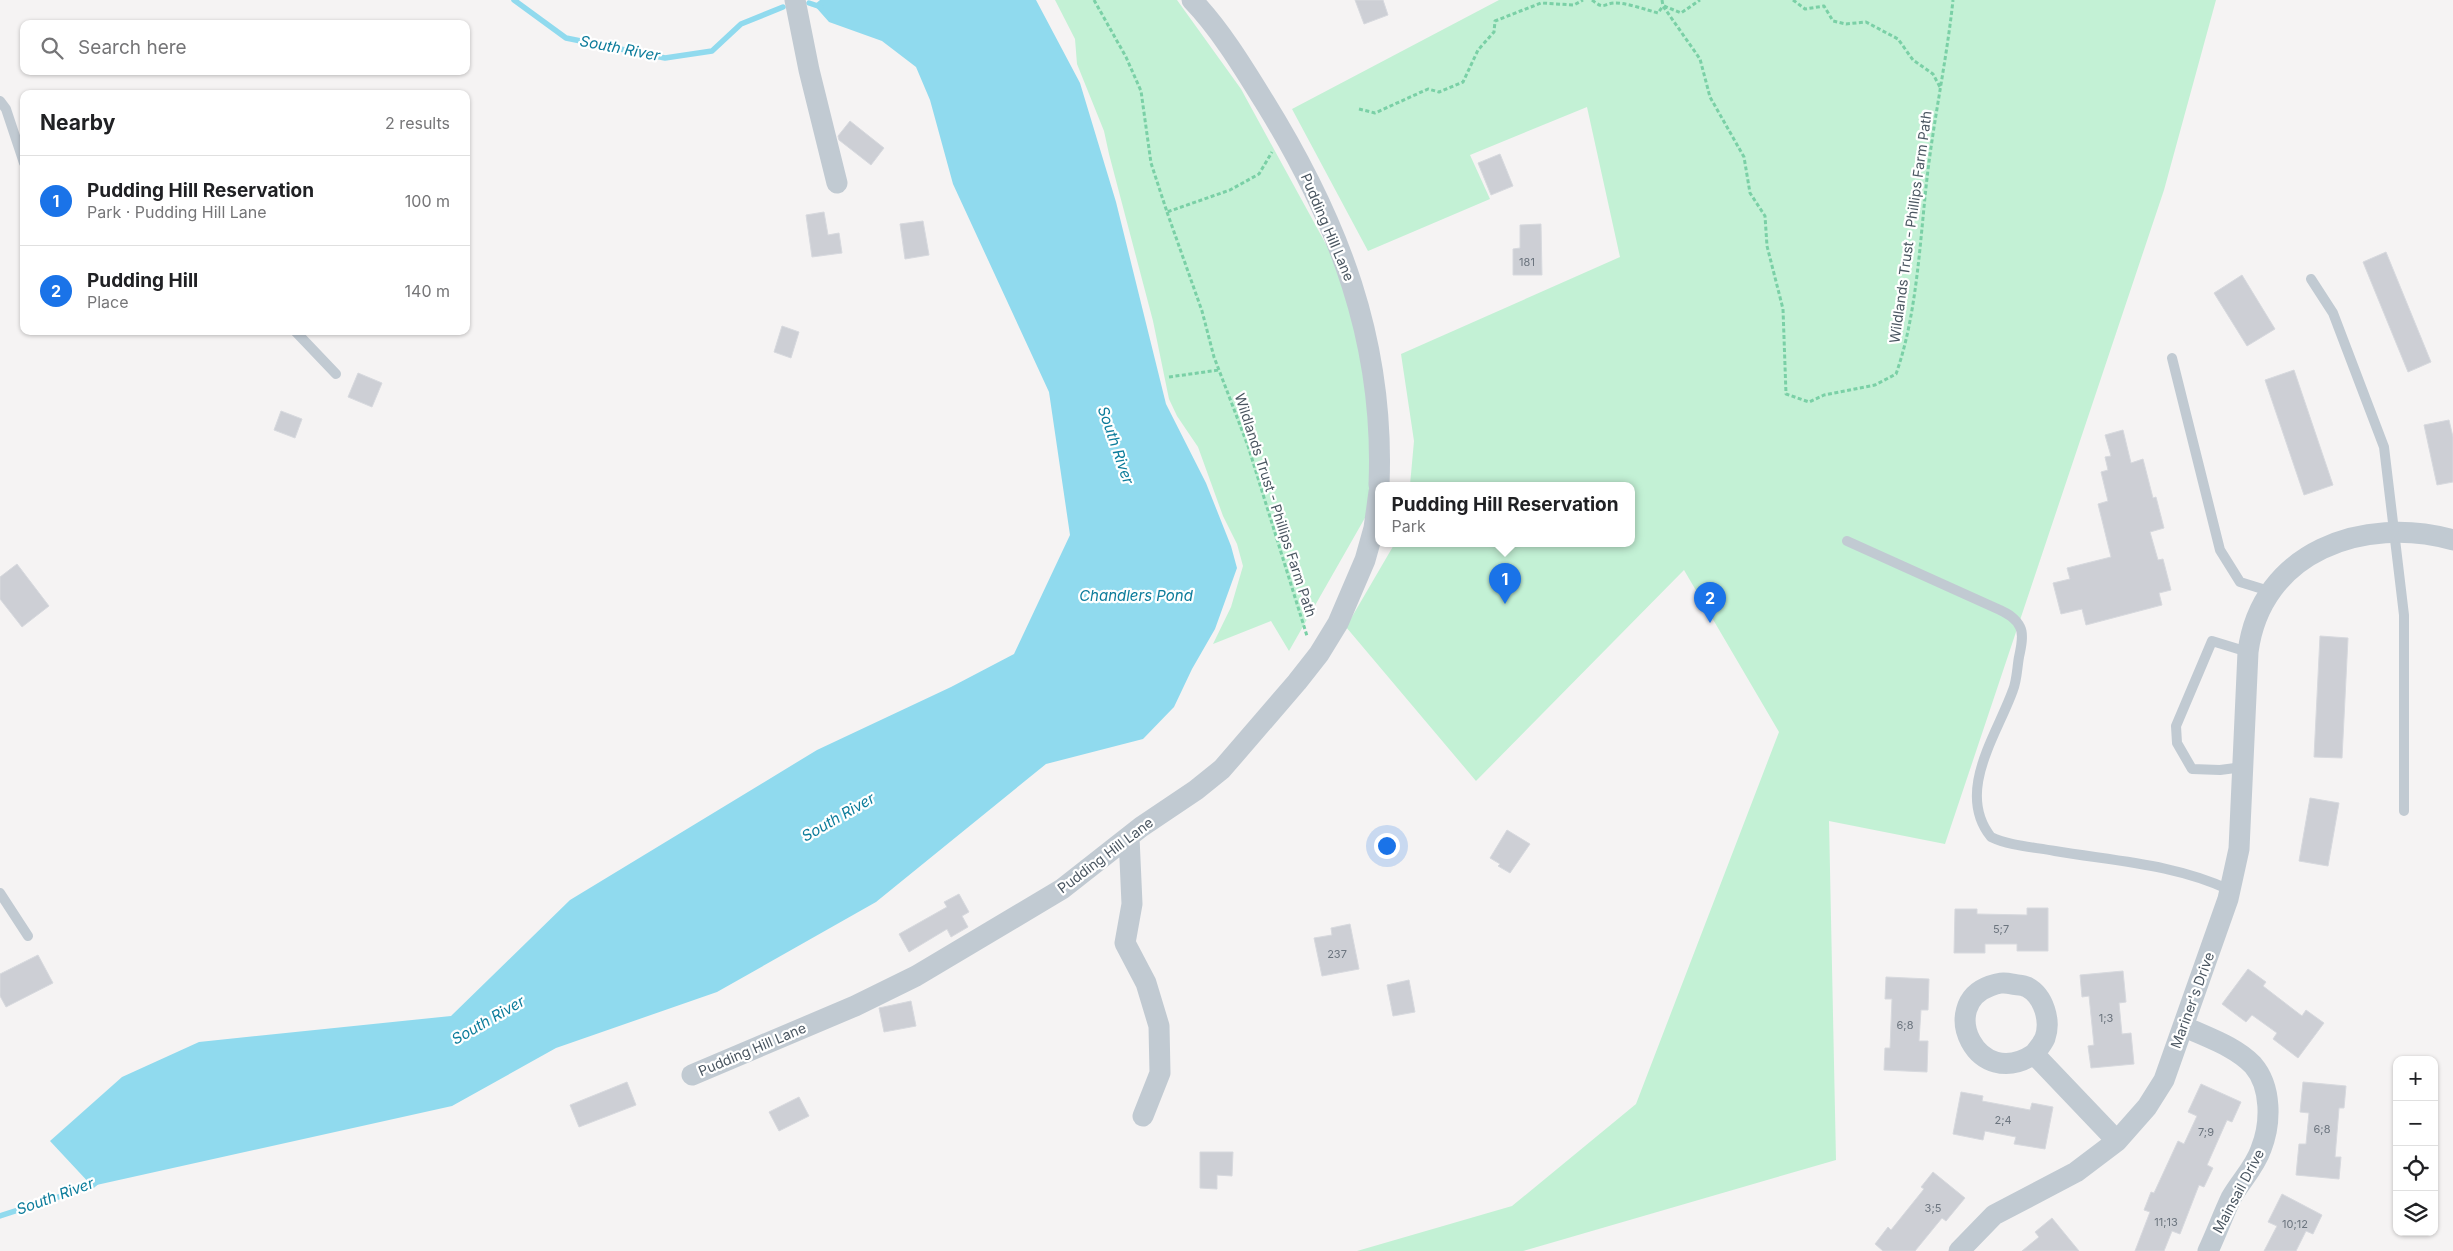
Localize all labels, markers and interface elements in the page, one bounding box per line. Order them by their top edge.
search box [20,20,470,75]
water label: South River [578,31,662,65]
icon: search [38,34,66,62]
text: Search here [78,36,187,59]
text: Nearby [40,110,115,135]
street label: Wildlands Trust - Phillips Farm Path [1885,110,1935,344]
text: 2 results [385,113,450,133]
street label: Pudding Hill Lane [1298,171,1358,283]
text: Pudding Hill Reservation [87,179,314,202]
text: 1 [53,191,59,211]
text: 100 m [405,191,450,211]
text: Park · Pudding Hill Lane [87,202,267,222]
house number: 181 [1519,255,1535,269]
text: Pudding Hill [87,269,198,292]
text: 2 [51,281,61,301]
text: 140 m [405,281,450,301]
text: Place [87,292,129,312]
street label: Wildlands Trust - Phillips Farm Path [1232,391,1320,619]
water label: South River [1094,404,1138,487]
popup [1375,482,1635,547]
text: Pudding Hill Reservation [1391,493,1619,516]
text: Park [1391,516,1426,536]
pin: 1 [1489,563,1521,604]
pin: 2 [1694,582,1726,623]
water label: Chandlers Pond [1079,586,1194,605]
water label: South River [798,788,878,846]
street label: Pudding Hill Lane [1054,814,1156,896]
your location [1374,833,1400,859]
house number: 5;7 [1993,922,2009,936]
house number: 237 [1327,947,1347,961]
street label: Mariner's Drive [2167,949,2217,1051]
water label: South River [448,991,528,1049]
house number: 1;3 [2099,1011,2113,1025]
house number: 6;8 [1897,1018,1914,1032]
street label: Pudding Hill Lane [696,1019,808,1079]
map controls [2393,1056,2438,1236]
button: + [2393,1056,2438,1101]
button: − [2393,1101,2438,1146]
house number: 2;4 [1994,1113,2012,1127]
house number: 6;8 [2314,1122,2331,1136]
house number: 7;9 [2198,1125,2214,1139]
street label: Mainsail Drive [2209,1146,2267,1236]
button: locate [2393,1146,2438,1191]
water label: South River [14,1173,97,1219]
button: layers [2393,1191,2438,1236]
house number: 3;5 [1925,1201,1942,1215]
house number: 11;13 [2154,1215,2178,1229]
house number: 10;12 [2282,1217,2308,1231]

